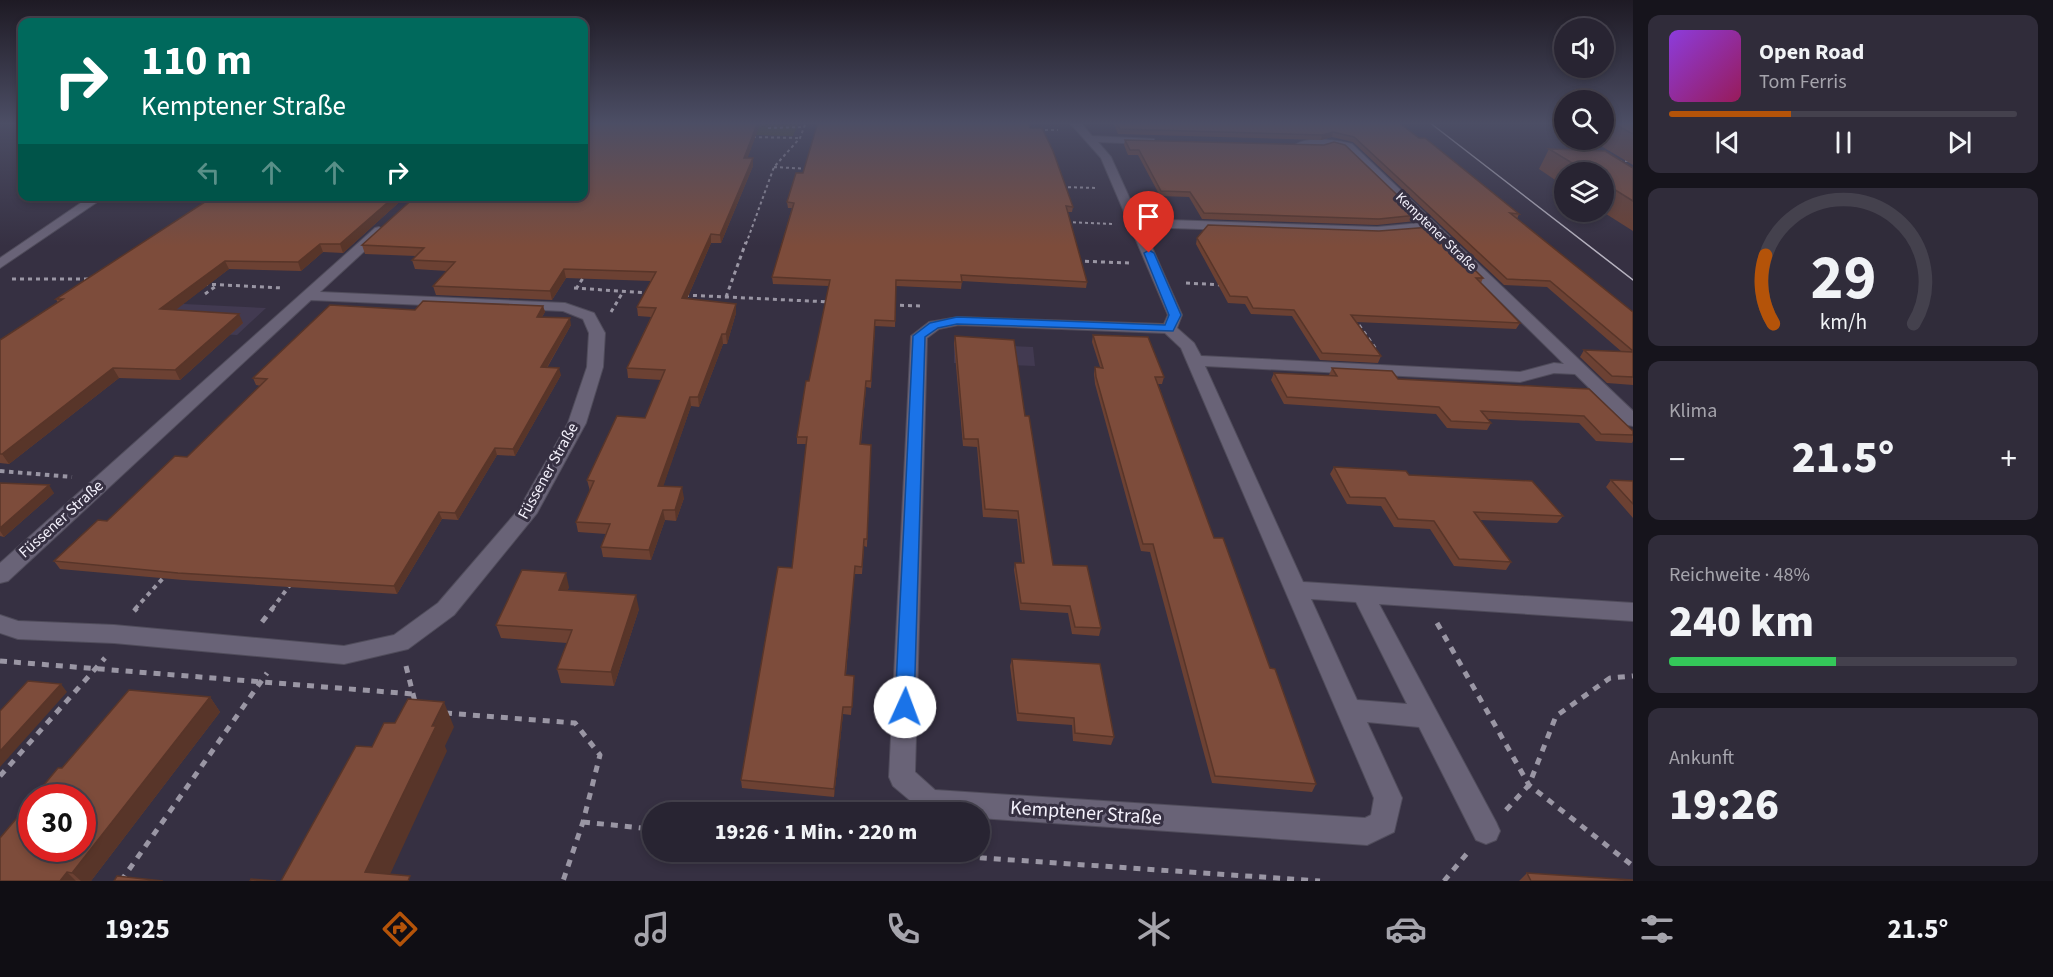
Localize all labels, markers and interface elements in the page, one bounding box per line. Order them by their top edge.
map controls [1554,18,1614,222]
button: sound [1554,18,1614,78]
text: 110 m [141,31,252,91]
text: Open Road [1759,36,1864,68]
icon: right [42,42,120,120]
text: Tom Ferris [1759,68,1847,96]
text: Kemptener Straße [141,87,346,126]
button: search [1554,90,1614,150]
icon: previous [1711,126,1744,159]
icon: pause [1827,126,1860,159]
icon: next [1943,126,1976,159]
icon: left [192,156,225,189]
icon: ahead [255,156,288,189]
icon: ahead [318,156,351,189]
icon: right [381,156,414,189]
button: layers [1554,162,1614,222]
street label: Kemptener Straße [1391,188,1481,276]
pin [1123,191,1174,253]
icon: arrive [1132,200,1165,233]
text: 29 [1810,234,1876,323]
text: km/h [1819,308,1867,339]
text: Klima [1669,397,1717,425]
street label: Füssener Straße [512,419,584,523]
text: 21.5° [1792,426,1894,490]
text: − [1669,436,1685,483]
text: + [2001,436,2017,483]
street label: Füssener Straße [14,475,108,563]
text: Reichweite · 48% [1669,561,1810,589]
text: 240 km [1669,590,1814,654]
position arrow [873,675,937,739]
text: Ankunft [1669,744,1734,772]
text: 19:26 [1669,773,1779,837]
speed limit sign: 30 [18,784,96,862]
street label: Kemptener Straße [1009,794,1163,832]
text: 19:26 · 1 Min. · 220 m [715,816,917,848]
icon: directions [379,908,421,950]
icon: music [631,908,673,950]
icon: phone [882,908,924,950]
icon: climate [1133,908,1175,950]
icon: car [1385,908,1427,950]
icon: filters [1636,908,1678,950]
text: 19:25 [105,910,170,949]
text: 21.5° [1888,910,1948,949]

